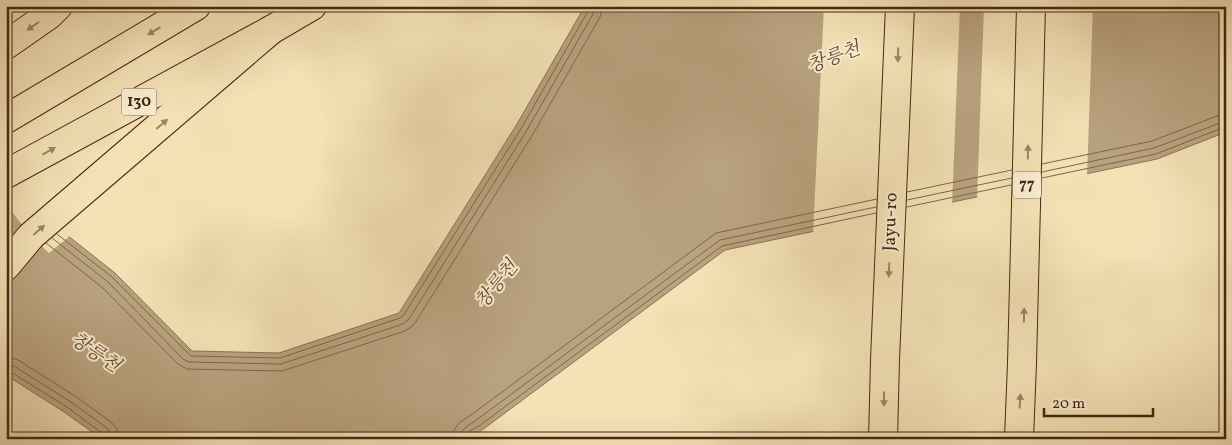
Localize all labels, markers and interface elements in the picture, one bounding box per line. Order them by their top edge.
one-way arrow [26,21,40,31]
one-way arrow [148,27,161,36]
water label: 창릉천 [804,35,866,80]
one-way arrow [893,47,901,63]
road number: 130 [122,88,156,115]
one-way arrow [155,118,168,129]
one-way arrow [1024,144,1032,160]
one-way arrow [42,147,56,155]
road number: 77 [1013,172,1041,198]
street label: Jayu-ro [877,192,905,252]
one-way arrow [32,224,45,235]
water label: 창릉천 [470,254,525,315]
one-way arrow [884,262,892,278]
one-way arrow [1020,306,1028,322]
water label: 창릉천 [65,327,126,380]
scale bar [1044,385,1153,417]
one-way arrow [880,391,888,407]
one-way arrow [1017,393,1025,409]
text: 20 m [1052,394,1085,415]

